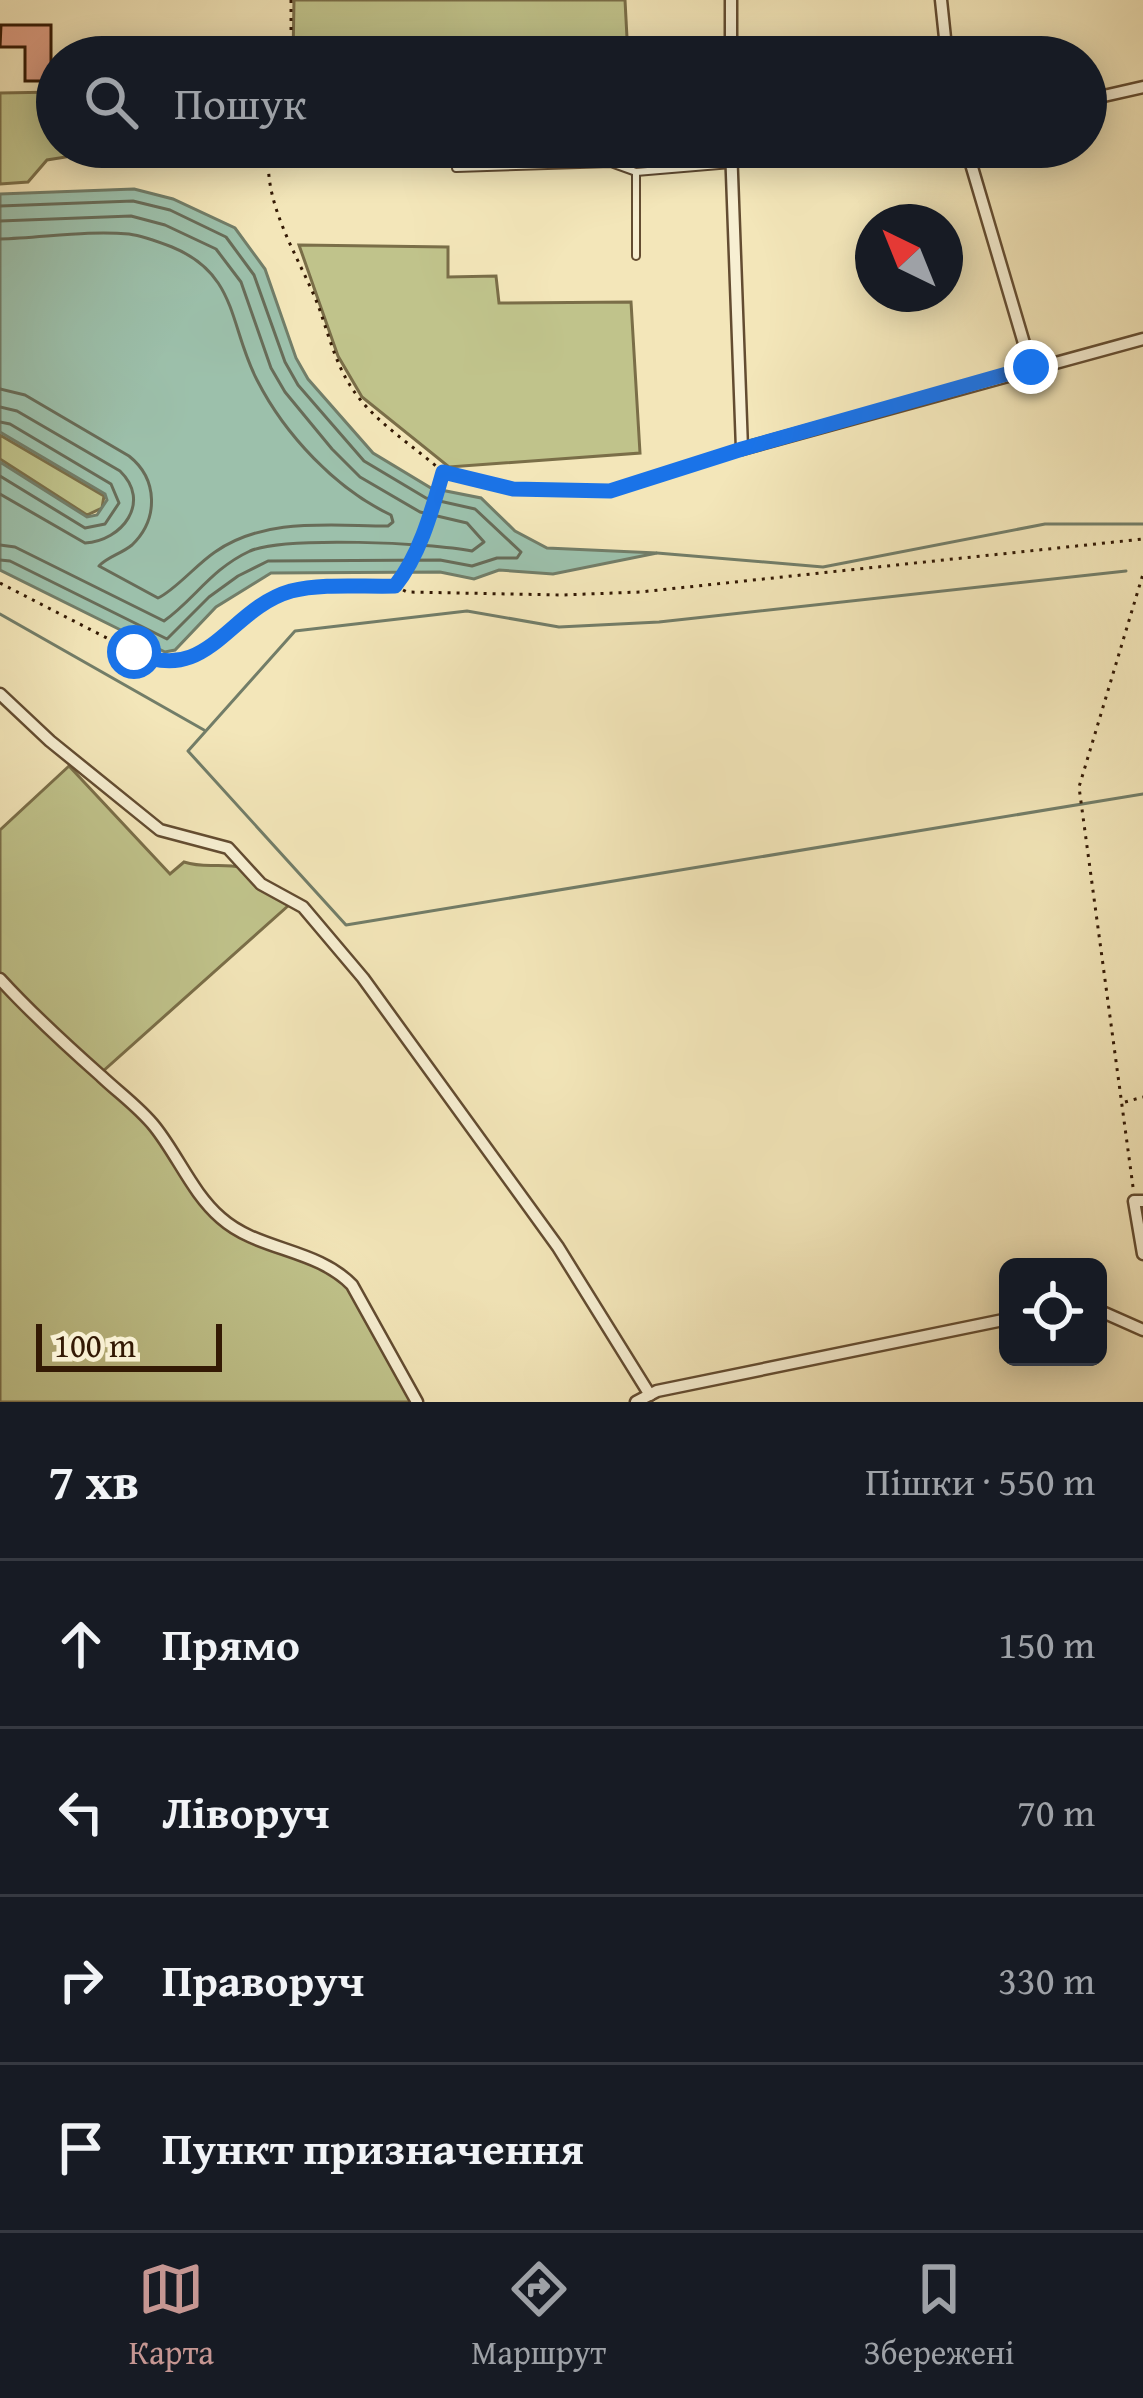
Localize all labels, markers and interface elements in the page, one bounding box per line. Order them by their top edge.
search box [36,36,1107,168]
icon: search [78,69,144,135]
text: Пошук [174,70,307,135]
north arrow [855,204,963,312]
route end [1004,340,1058,394]
route start [107,625,161,679]
map controls [999,1258,1107,1366]
button: locate [999,1258,1107,1366]
scale bar [36,1318,222,1371]
text: 100 m [54,1321,136,1369]
text: 7 хв [48,1443,139,1518]
text: Пішки · 550 m [865,1452,1095,1509]
icon: ahead [48,1611,114,1677]
text: Прямо [162,1611,300,1676]
text: 150 m [998,1615,1095,1672]
icon: left [48,1779,114,1845]
text: Ліворуч [162,1779,330,1844]
text: 70 m [1017,1783,1095,1840]
icon: right [48,1947,114,2013]
text: Праворуч [162,1947,364,2012]
text: 330 m [998,1951,1095,2008]
icon: arrive [48,2115,114,2181]
text: Пункт призначення [162,2115,584,2180]
tab: Карта [129,2256,214,2376]
tab: Маршрут [471,2256,606,2376]
tab: Збережені [864,2256,1014,2376]

